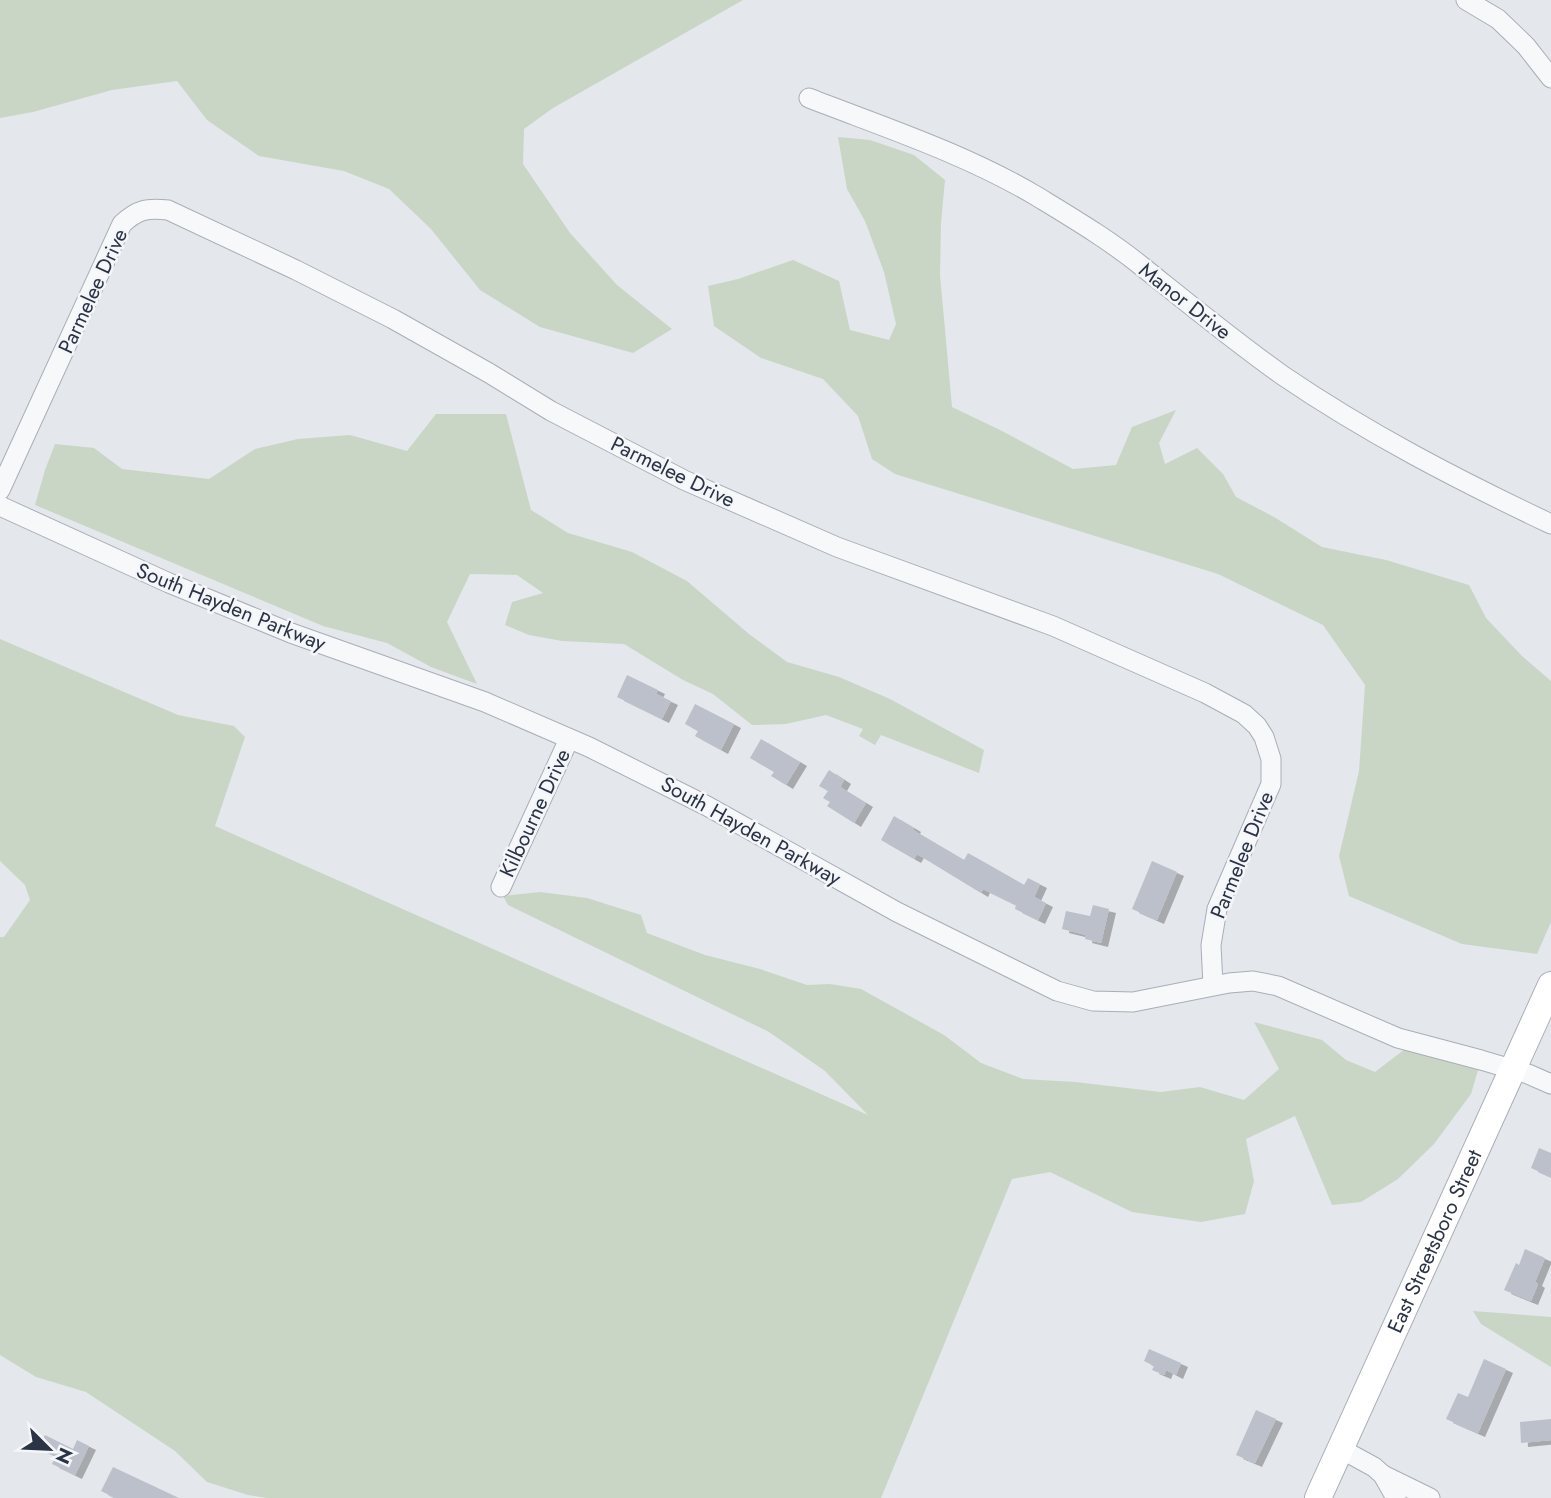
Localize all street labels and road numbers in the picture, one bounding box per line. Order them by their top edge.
street label: Parmelee Drive [51,223,135,358]
street label: Manor Drive [1133,255,1238,347]
street label: Parmelee Drive [606,429,740,515]
street label: South Hayden Parkway [132,555,331,659]
street label: Kilbourne Drive [492,744,578,882]
street label: South Hayden Parkway [655,769,847,893]
street label: Parmelee Drive [1203,787,1281,923]
street label: East Streetsboro Street [1380,1145,1489,1338]

